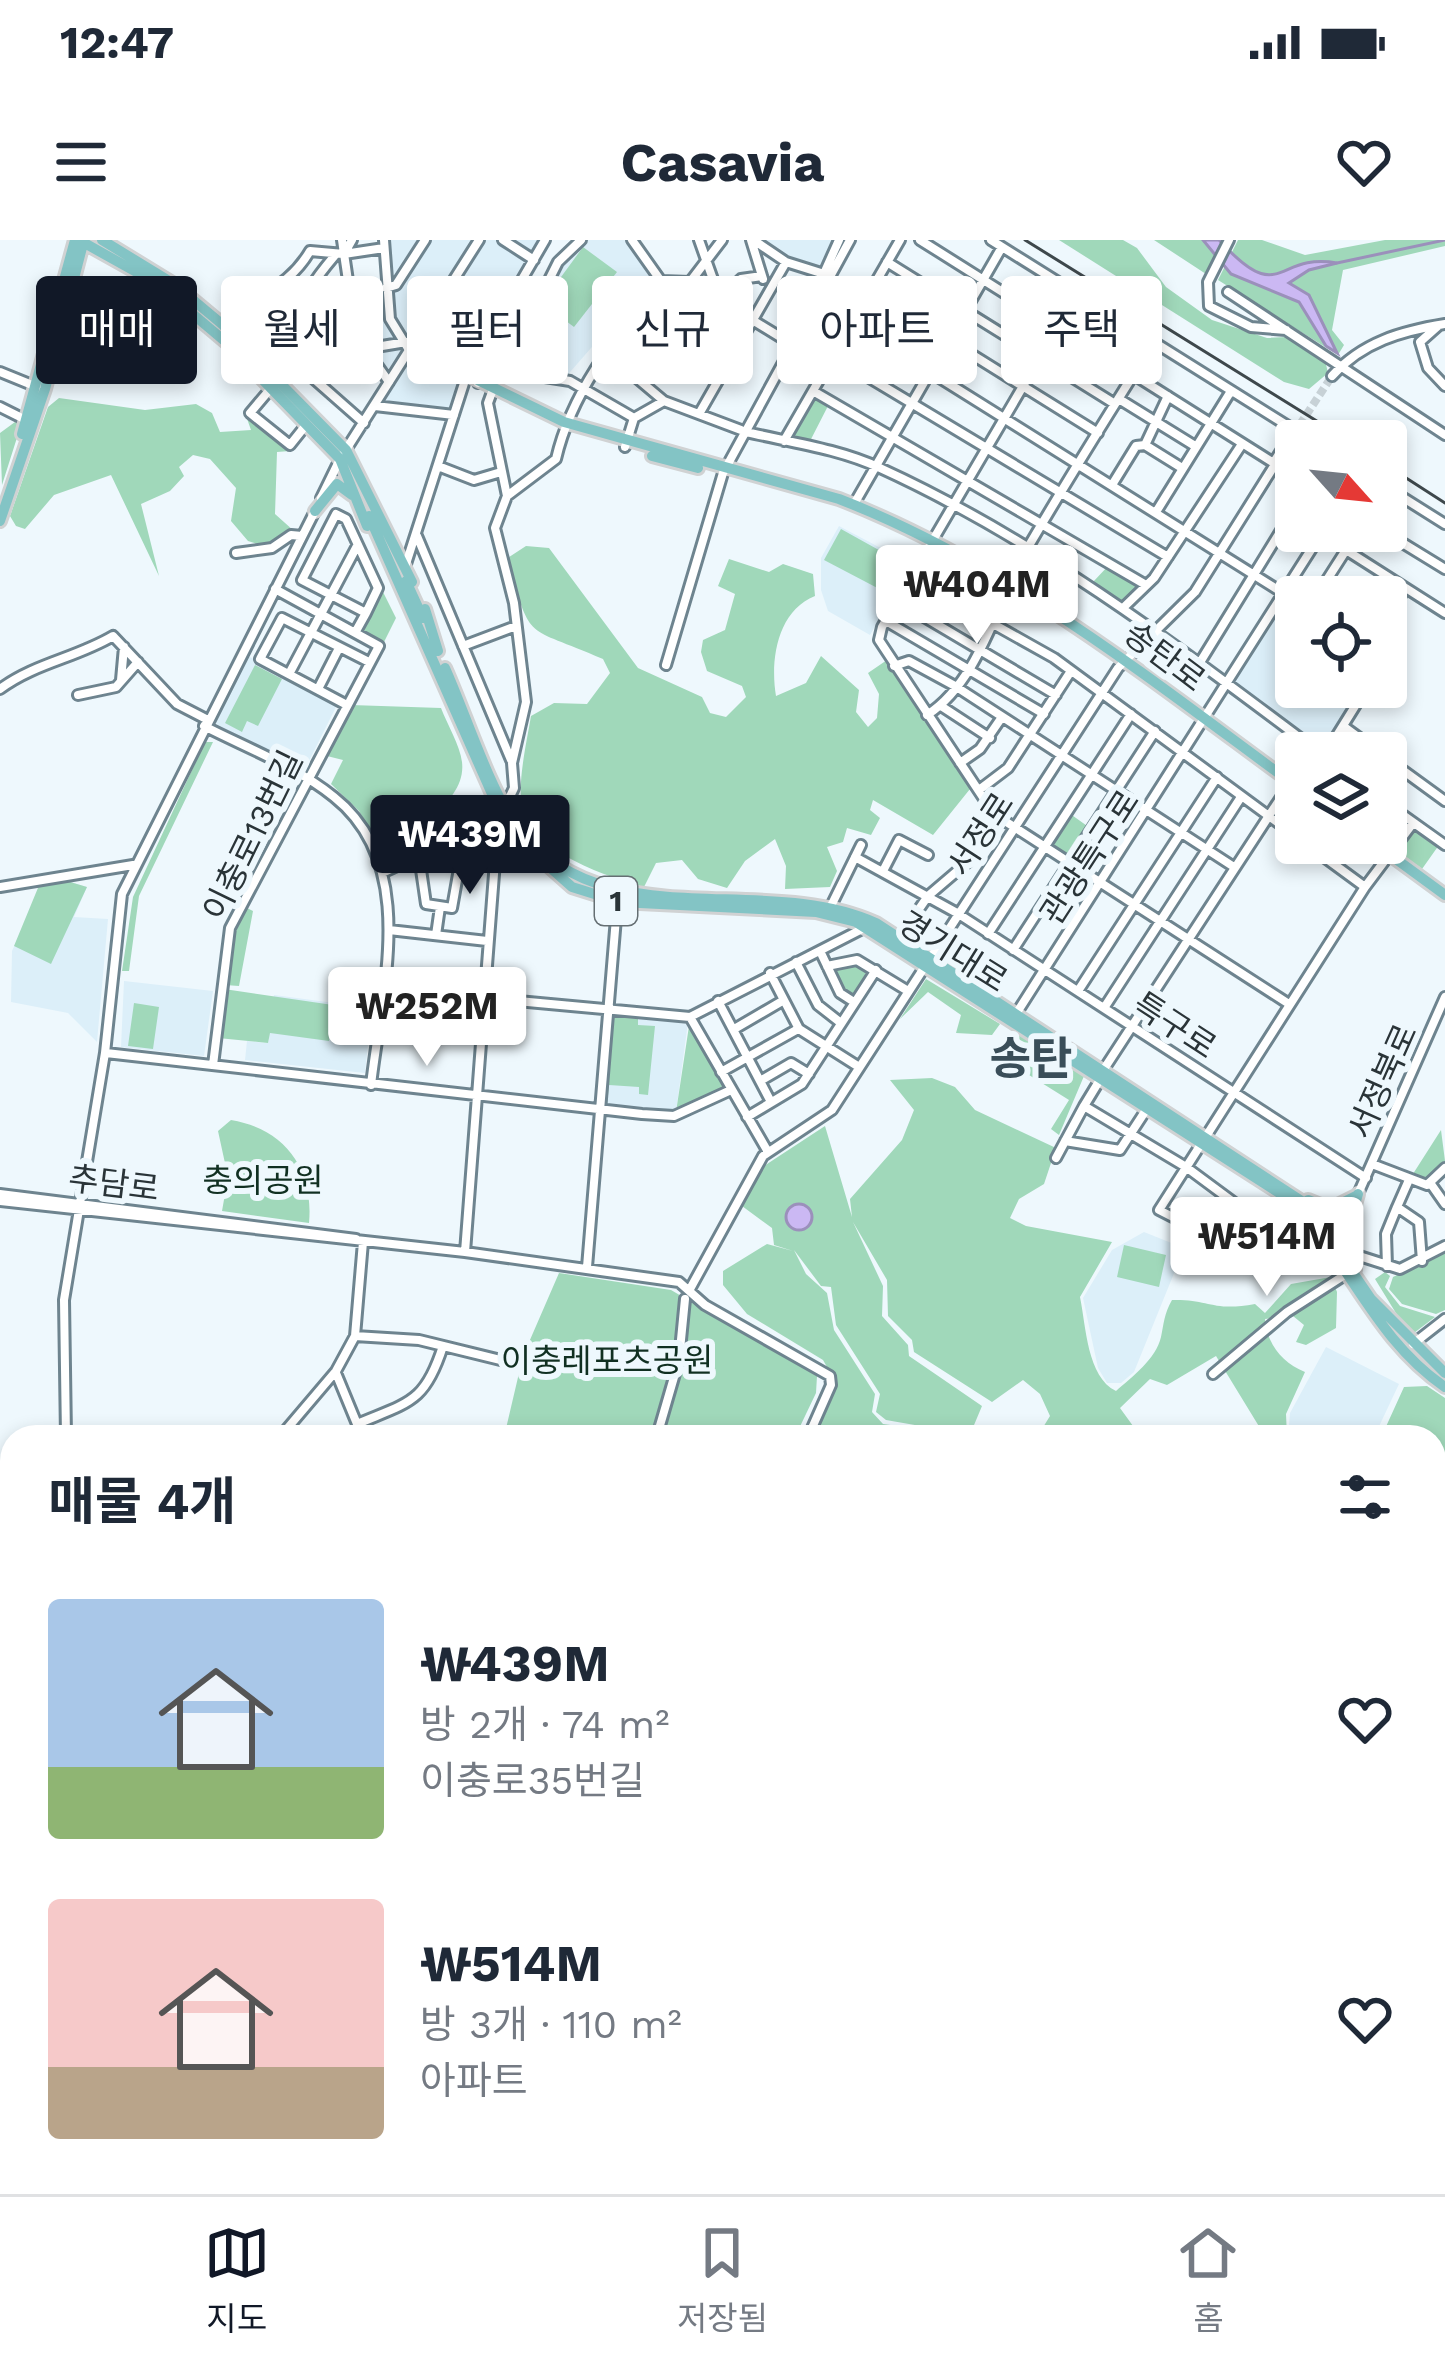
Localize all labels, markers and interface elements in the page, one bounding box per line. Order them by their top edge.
text: 12:47 [60,16,174,69]
icon: menu [48,129,114,195]
icon: heart [1331,129,1397,195]
text: Casavia [620,131,825,194]
chip: 매매 [36,276,197,384]
chip: 월세 [221,276,383,384]
chip: 필터 [407,276,568,384]
chip: 신규 [592,276,753,384]
chip: 아파트 [777,276,977,384]
chip: 주택 [1001,276,1162,384]
north arrow [1275,420,1407,552]
map controls [1275,420,1407,864]
pin: ₩404M [893,545,1061,647]
text: ₩404M [903,561,1051,606]
button: locate [1275,576,1407,708]
street label: 송탄로 [1117,613,1213,699]
button: layers [1275,732,1407,864]
street label: 이충로13번길 [195,744,310,926]
street label: 관광특구로 [1032,783,1147,932]
street label: 서정로 [939,785,1022,883]
pin: ₩439M [386,795,554,897]
text: ₩439M [397,811,543,856]
road number: 1 [595,877,637,925]
street label: 경기대로 [891,903,1015,1000]
pin: ₩252M [343,967,511,1069]
text: ₩252M [355,983,499,1028]
street label: 특구로 [1126,984,1224,1067]
street label: 서정북로 [1340,1018,1425,1145]
district label: 송탄 [990,1032,1072,1085]
street label: 추담로 [66,1159,162,1208]
park label: 충의공원 [202,1161,324,1200]
pin: ₩514M [1183,1197,1351,1299]
text: ₩514M [1197,1213,1337,1258]
park label: 이충레포츠공원 [501,1341,713,1380]
icon: filters [1332,1464,1398,1530]
text: 매물 4개 [48,1472,236,1531]
text: ₩439M [420,1634,610,1693]
icon: home [144,1647,288,1791]
icon: heart [1332,1686,1398,1752]
text: 방 2개 · 74 m² [420,1702,669,1747]
text: 이충로35번길 [420,1758,645,1803]
text: ₩514M [420,1934,602,1993]
icon: home [144,1947,288,2091]
icon: heart [1332,1986,1398,2052]
text: 방 3개 · 110 m² [420,2002,682,2047]
text: 아파트 [420,2058,528,2103]
tab: 지도 [204,2220,270,2340]
tab: 저장됨 [677,2220,768,2340]
tab: 홈 [1175,2220,1241,2340]

